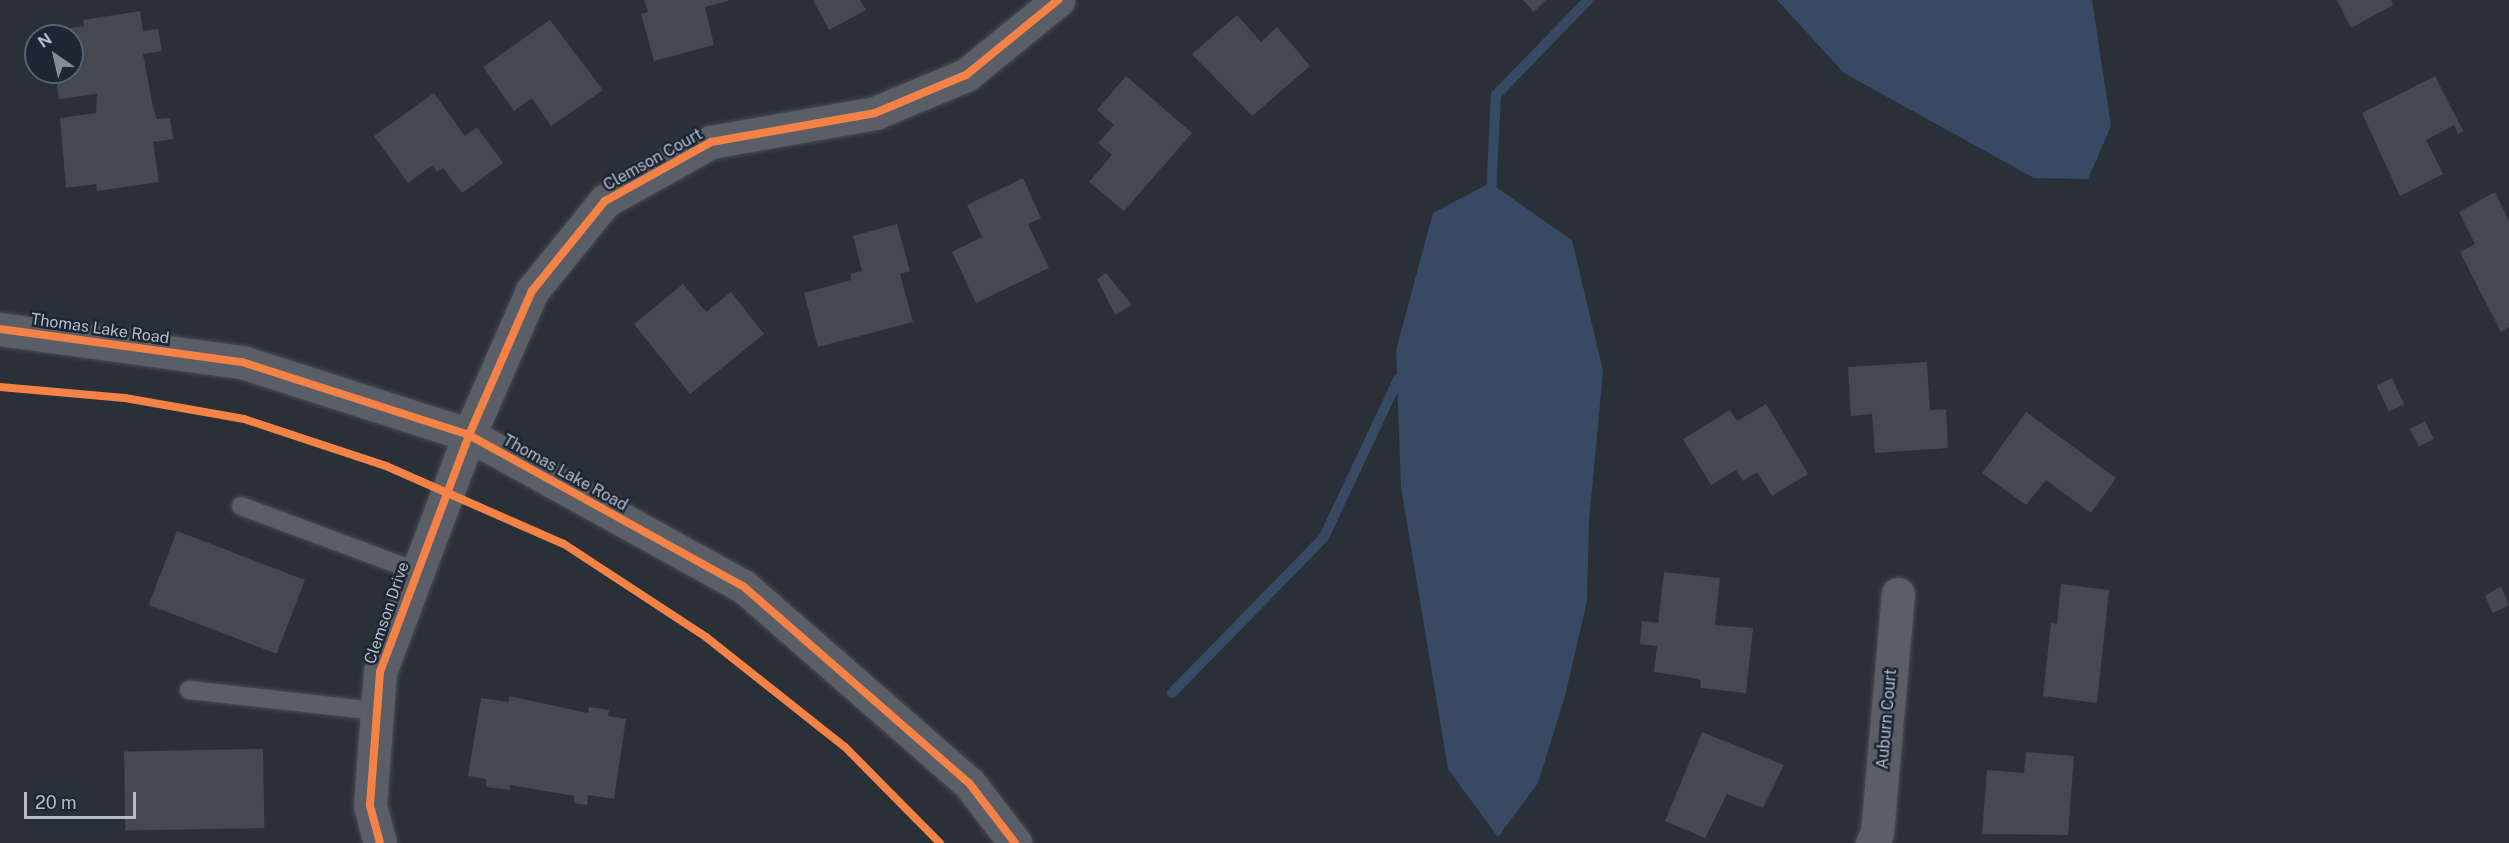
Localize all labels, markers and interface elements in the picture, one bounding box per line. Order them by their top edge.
north arrow [24,24,84,84]
text: N [34,29,55,52]
street label: Clemson Court [600,125,706,195]
street label: Thomas Lake Road [30,310,170,348]
street label: Thomas Lake Road [499,431,631,515]
street label: Clemson Drive [361,559,413,667]
street label: Auburn Court [1873,668,1901,770]
scale bar [27,780,140,818]
text: 20 m [35,792,77,813]

